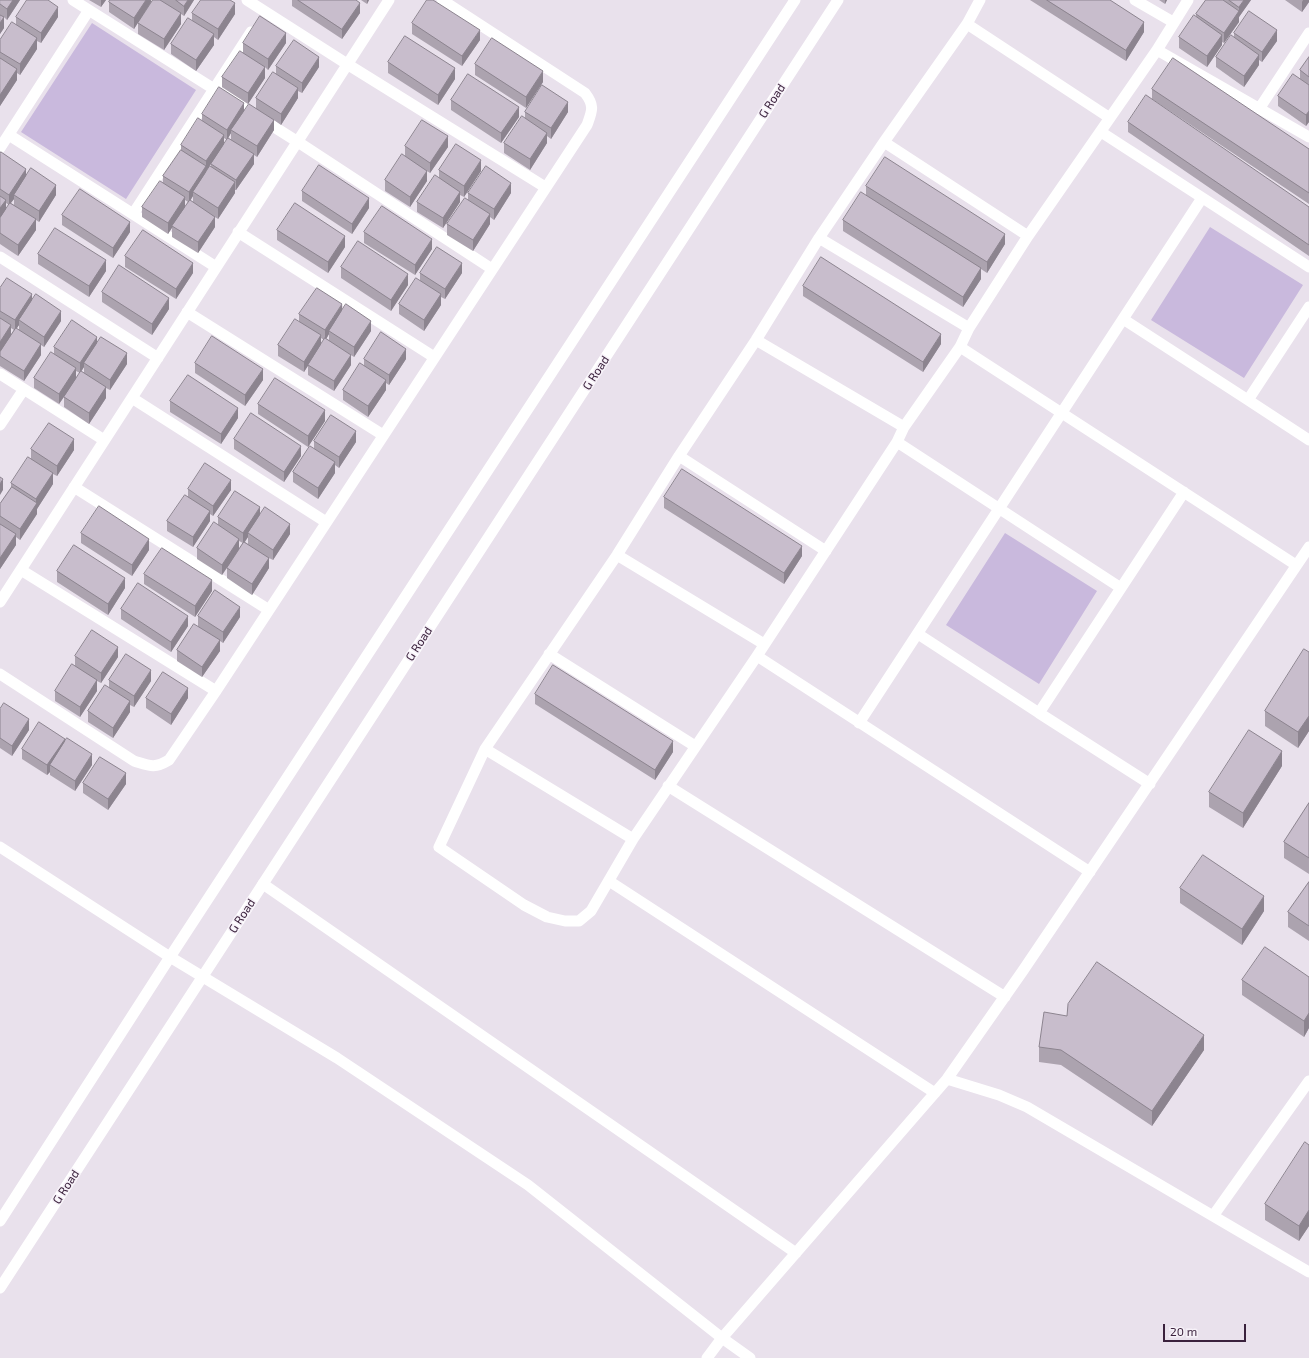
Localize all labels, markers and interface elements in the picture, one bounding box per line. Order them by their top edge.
street label: G Road [756,81,788,121]
street label: G Road [580,353,612,393]
street label: G Road [403,624,435,664]
street label: G Road [226,896,258,936]
street label: G Road [50,1167,82,1207]
scale bar [1165,1316,1248,1342]
text: 20 m [1170,1324,1197,1338]

